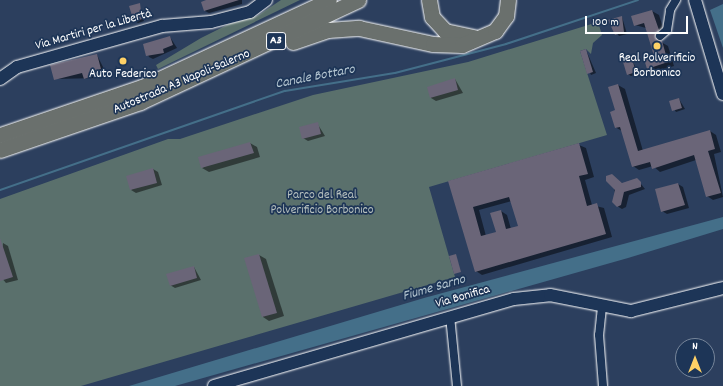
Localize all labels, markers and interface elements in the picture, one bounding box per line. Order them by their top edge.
street label: Via Martiri per la Libertà [34,7,154,55]
scale bar [587,8,690,34]
text: 100 m [592,14,619,31]
road number: A3 [266,31,286,51]
marker: Real Polverificio Borbonico [652,41,662,51]
street label: Autostrada A3 Napoli-Salerno [111,47,253,119]
place label: Real Polverificio Borbonico [619,52,695,83]
marker: Auto Federico [118,56,128,66]
water label: Canale Bottaro [274,61,356,93]
place label: Auto Federico [89,67,157,83]
park label: Parco del Real Polverificio Borbonico [270,189,374,220]
water label: Fiume Sarno [401,271,467,305]
street label: Via Bonifica [434,283,492,313]
north arrow [675,338,715,378]
text: N [692,339,698,355]

